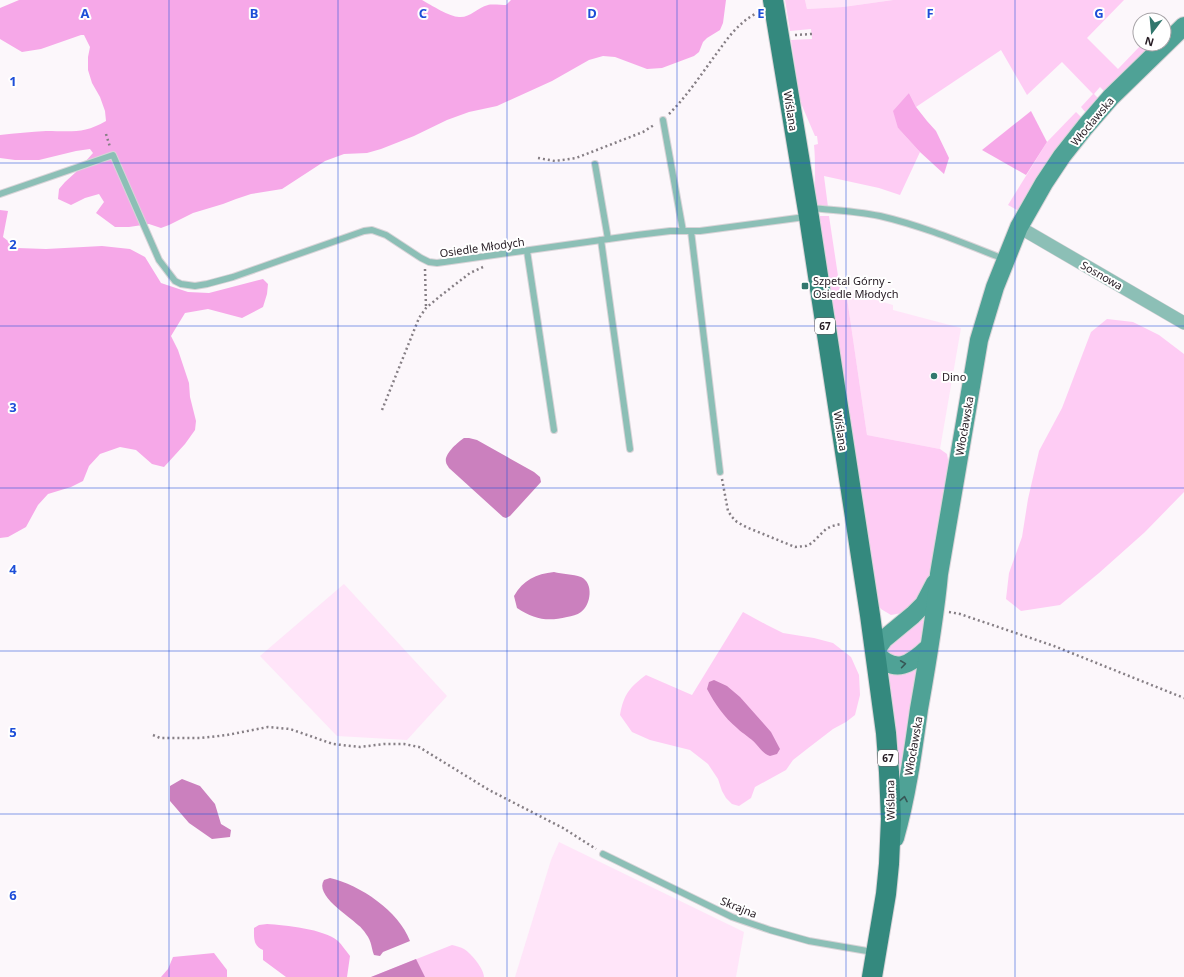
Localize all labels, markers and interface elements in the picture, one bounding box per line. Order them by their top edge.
text: A [81,4,90,22]
text: B [250,4,258,22]
text: C [419,4,427,22]
text: D [587,4,597,22]
text: E [757,4,765,22]
text: F [926,4,934,22]
text: G [1094,4,1104,22]
north arrow [1132,12,1172,52]
text: N [1143,34,1155,51]
text: 1 [9,72,17,90]
street label: Wiślana [780,90,802,132]
street label: Włocławska [1067,93,1117,149]
street label: Osiedle Młodych [439,234,525,260]
text: 2 [9,235,17,253]
street label: Sosnowa [1078,257,1126,293]
place label: Szpetal Górny - Osiedle Młodych [813,273,899,301]
marker: Szpetal Górny - Osiedle Młodych [800,281,810,291]
road number: 67 [815,318,835,334]
place label: Dino [942,369,967,384]
marker: Dino [929,371,939,381]
street label: Włocławska [951,395,977,457]
text: 3 [9,398,17,416]
street label: Wiślana [830,410,852,452]
text: 4 [9,560,17,578]
one-way arrow [900,660,906,669]
street label: Włocławska [900,715,926,777]
text: 5 [9,723,17,741]
road number: 67 [878,750,898,766]
street label: Wiślana [882,780,898,820]
one-way arrow [899,796,908,802]
text: 6 [9,886,17,904]
street label: Skrajna [718,893,760,921]

